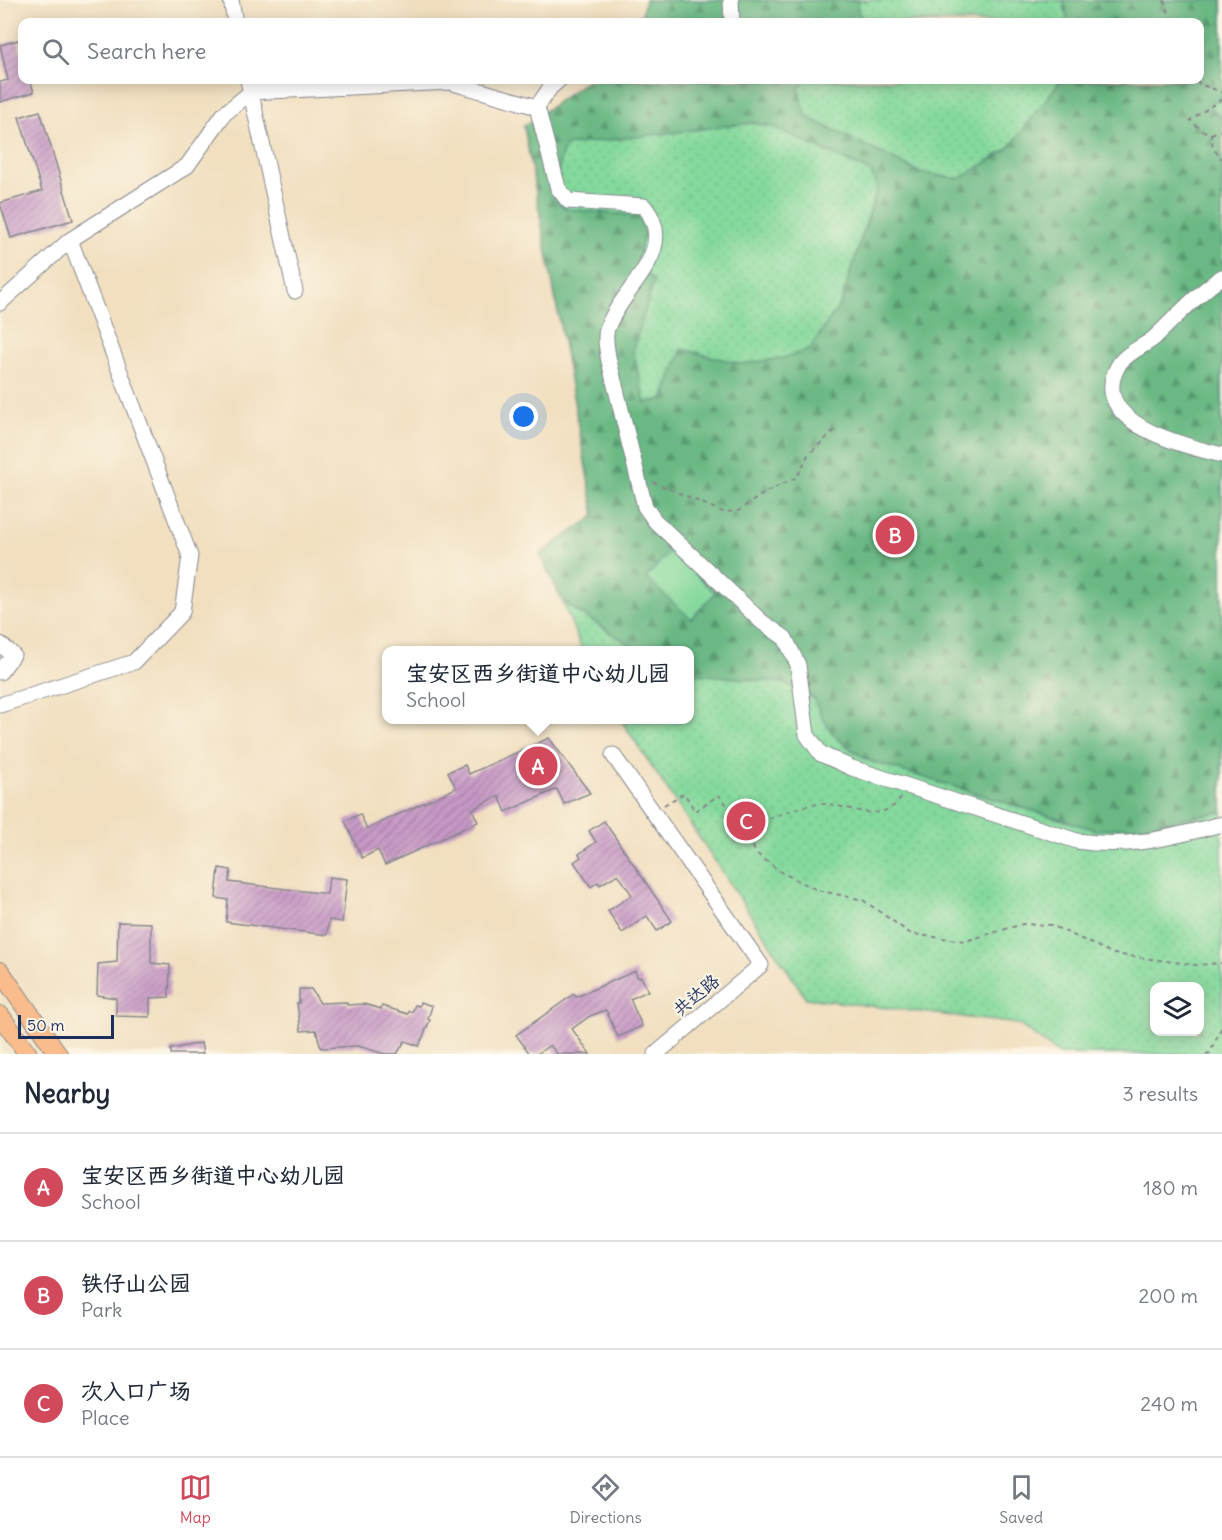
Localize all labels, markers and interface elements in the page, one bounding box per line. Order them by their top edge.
search box [18,18,1204,84]
icon: search [39,35,72,68]
text: Search here [87,37,206,65]
your location [509,402,538,431]
pin: B [876,512,914,558]
popup [382,646,694,724]
text: 宝安区西乡街道中心幼儿园 [406,659,670,687]
text: School [406,687,466,712]
pin: A [518,744,558,789]
pin: C [726,798,766,844]
street label: 共达路 [668,969,724,1021]
map controls [1150,982,1204,1036]
button: layers [1150,982,1204,1036]
scale bar [18,1012,114,1040]
text: 50 m [27,1015,65,1035]
text: Nearby [24,1077,110,1110]
text: 3 results [1122,1081,1198,1106]
text: 宝安区西乡街道中心幼儿园 [81,1161,345,1189]
text: A [37,1175,50,1200]
text: 180 m [1143,1175,1198,1200]
text: School [81,1189,141,1214]
text: 铁仔山公园 [81,1269,191,1297]
text: B [37,1283,50,1308]
text: 200 m [1138,1283,1198,1308]
text: Park [81,1297,122,1322]
text: 次入口广场 [81,1377,191,1405]
text: C [37,1391,50,1416]
text: 240 m [1140,1391,1198,1416]
text: Place [81,1405,129,1430]
tab: Map [179,1471,212,1527]
tab: Directions [569,1471,642,1527]
tab: Saved [999,1471,1043,1527]

